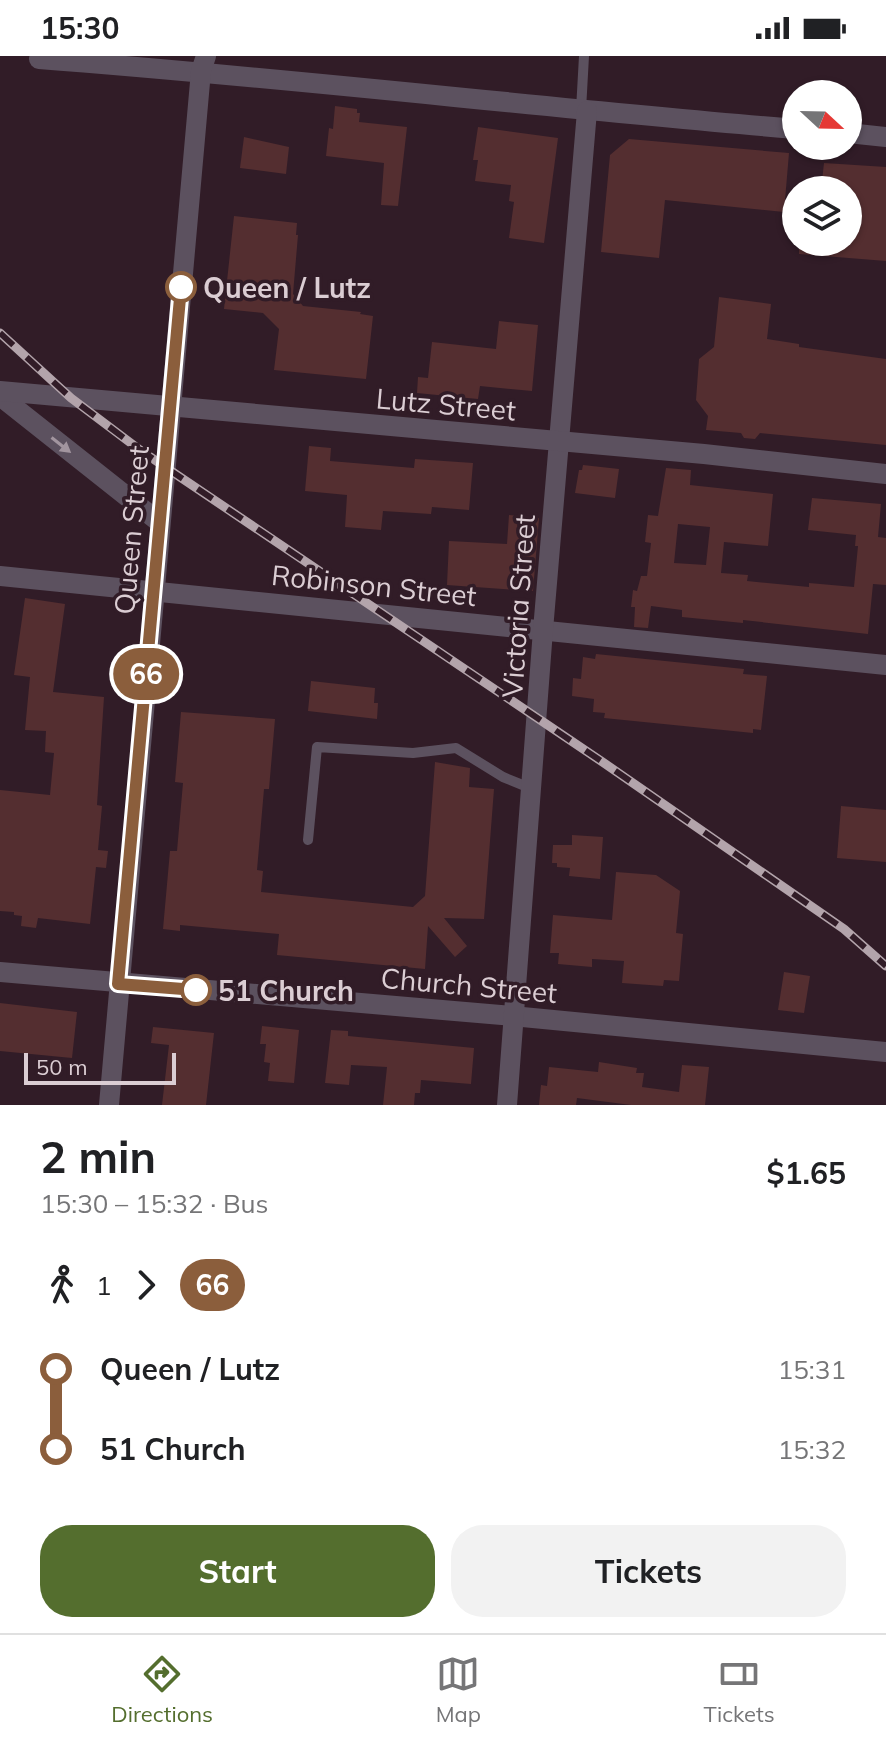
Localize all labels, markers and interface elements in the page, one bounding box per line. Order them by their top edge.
text: 15:30 [40,9,119,47]
north arrow [782,80,862,160]
map controls [782,80,862,256]
button: layers [782,176,862,256]
place label: Queen / Lutz [203,270,371,305]
marker: Queen / Lutz [166,272,196,302]
street label: Lutz Street [375,380,518,428]
one-way arrow [51,436,71,452]
street label: Queen Street [106,444,156,616]
street label: Victoria Street [494,513,542,699]
street label: Robinson Street [270,557,478,613]
line badge: 66 [110,648,182,700]
text: 66 [129,656,163,691]
street label: Church Street [379,960,559,1010]
place label: 51 Church [218,973,354,1008]
marker: 51 Church [181,975,211,1005]
scale bar [24,1049,176,1085]
text: 50 m [36,1053,87,1081]
text: 2 min [40,1129,156,1184]
text: $1.65 [767,1154,846,1192]
text: 15:30 – 15:32 · Bus [40,1187,269,1220]
icon: walk [40,1263,84,1307]
icon: forward [124,1263,168,1307]
text: 66 [196,1267,229,1302]
text: 1 [96,1269,112,1302]
text: Queen / Lutz [100,1350,280,1388]
text: 15:31 [778,1353,846,1386]
text: 51 Church [100,1430,246,1468]
text: 15:32 [778,1433,846,1466]
button: Start [40,1525,435,1617]
button: Tickets [451,1525,846,1617]
tab: Directions [111,1652,213,1728]
tab: Map [436,1652,481,1728]
tab: Tickets [704,1652,775,1728]

